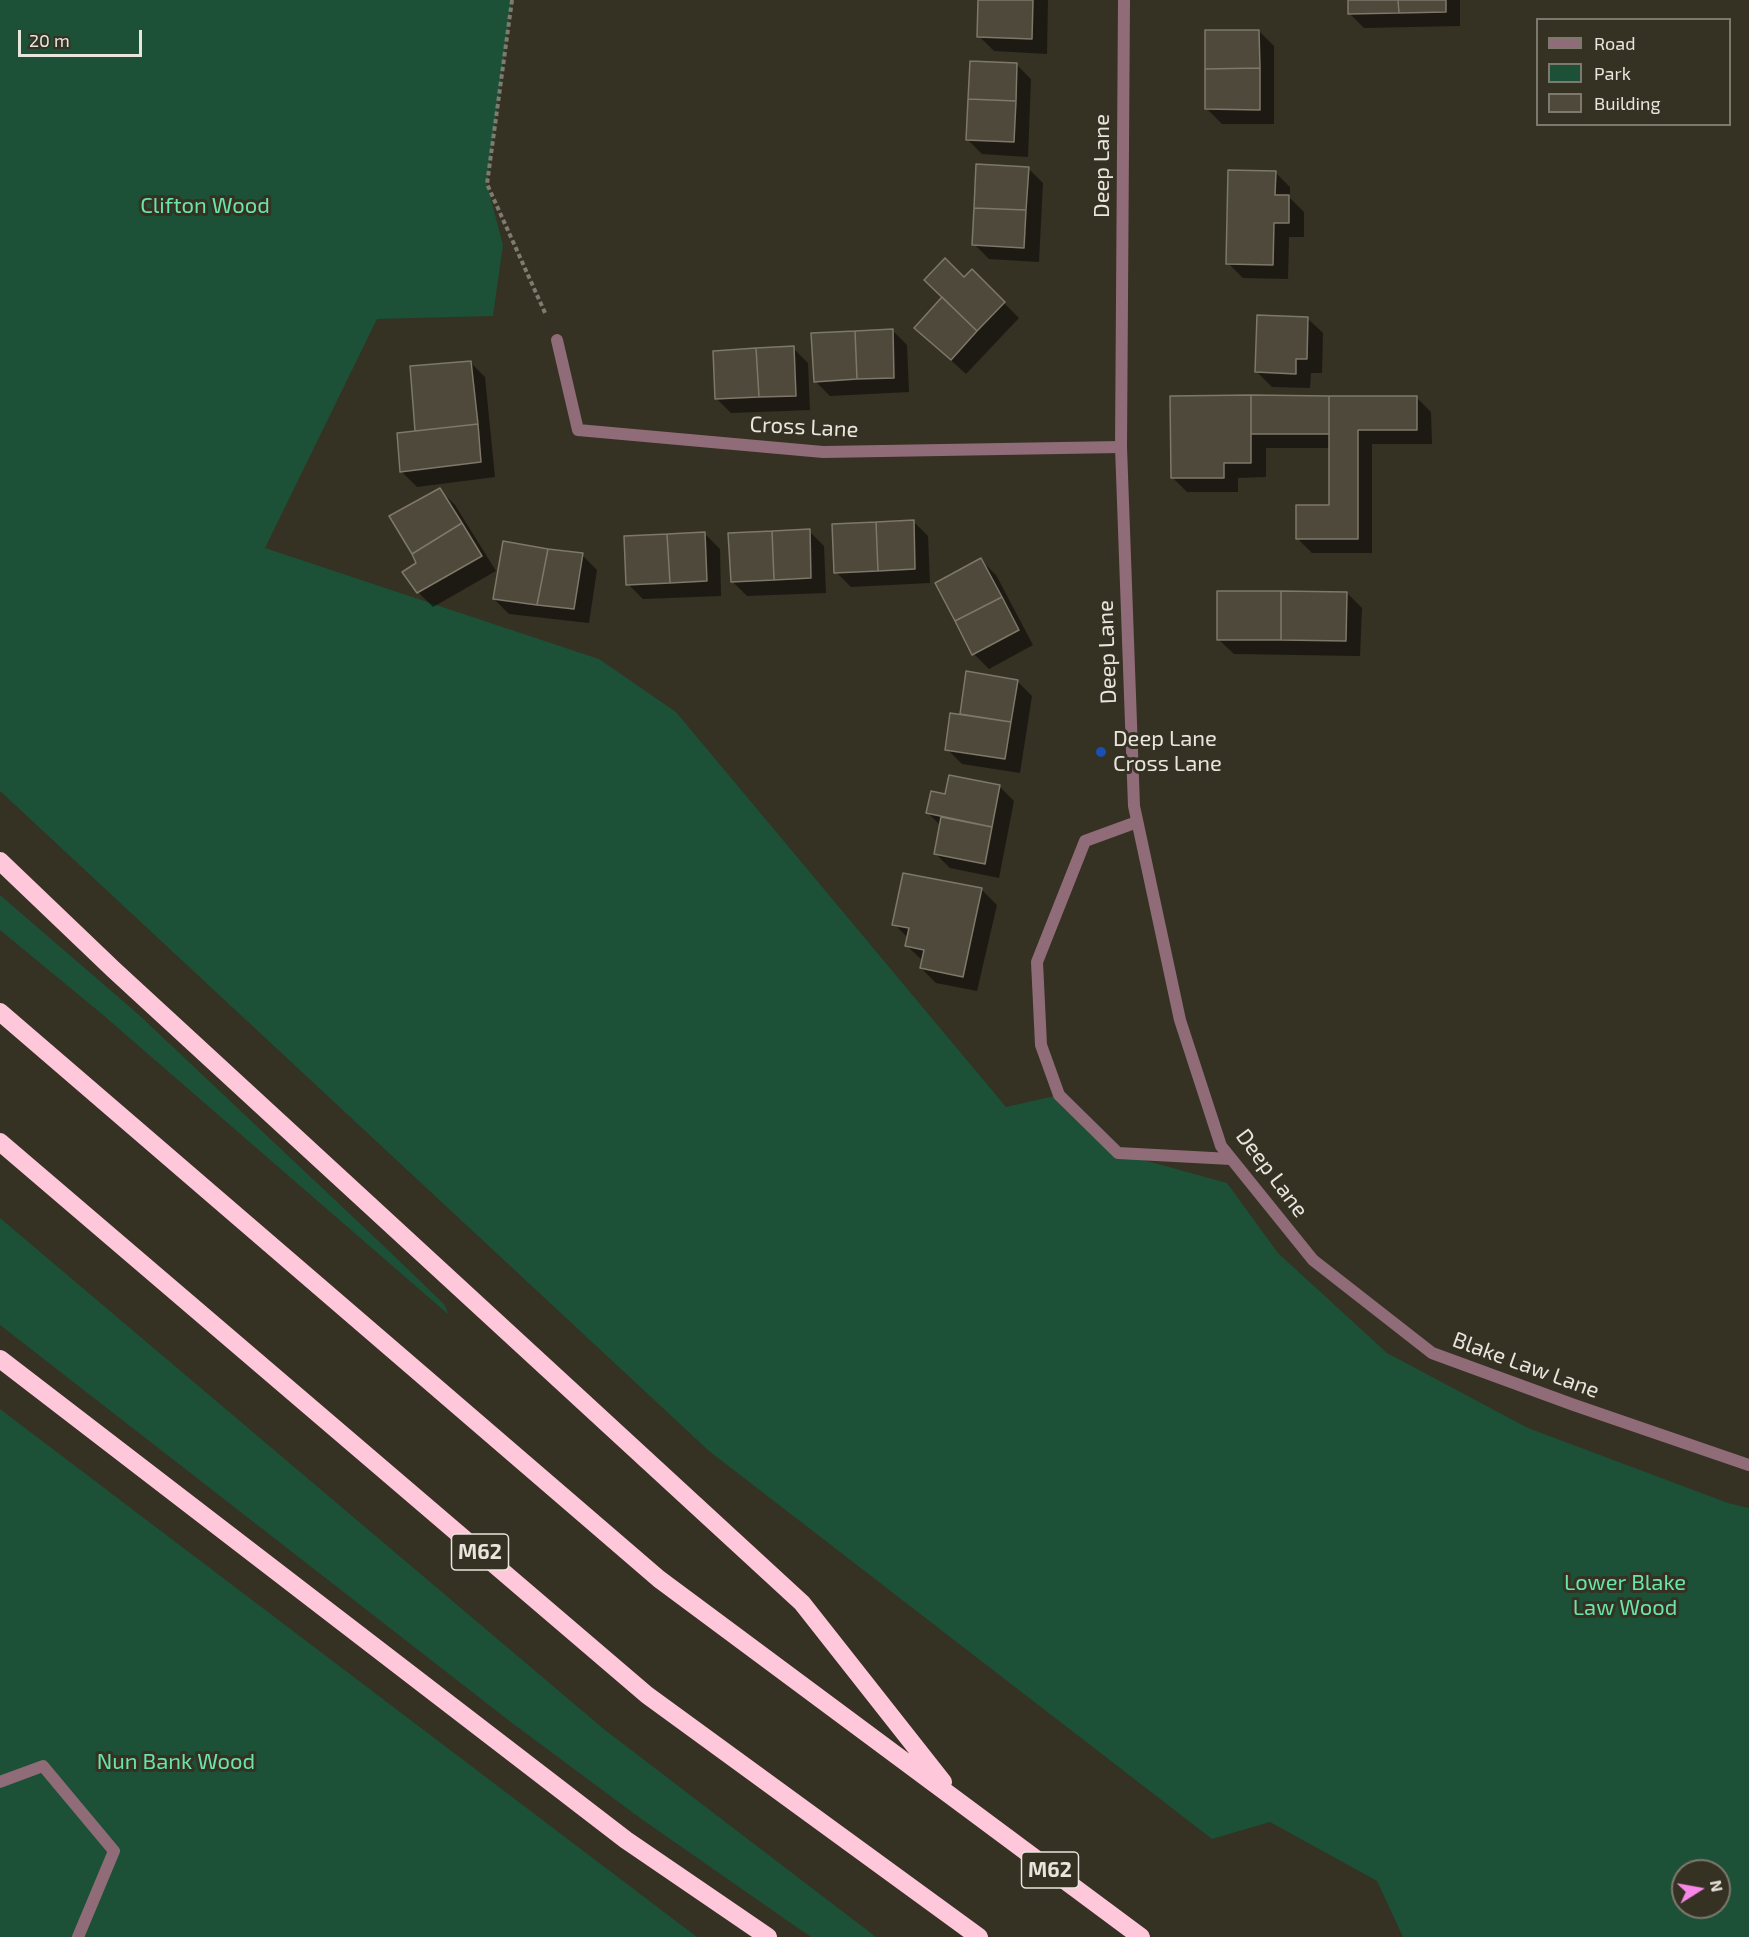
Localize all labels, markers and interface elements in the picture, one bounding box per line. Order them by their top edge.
scale bar [21,18,146,56]
legend [1536,18,1731,126]
text: 20 m [29,29,70,51]
text: Road [1594,32,1635,54]
text: Park [1594,62,1631,84]
text: Building [1594,92,1661,114]
street label: Deep Lane [1089,114,1115,218]
park label: Clifton Wood [140,193,270,219]
street label: Cross Lane [749,411,859,443]
street label: Deep Lane [1092,600,1122,704]
place label: Deep Lane Cross Lane [1113,726,1222,778]
marker: Deep Lane Cross Lane [1094,745,1108,759]
street label: Deep Lane [1230,1124,1314,1222]
street label: Blake Law Lane [1449,1326,1603,1404]
road number: M62 [452,1534,508,1570]
park label: Lower Blake Law Wood [1564,1570,1686,1622]
park label: Nun Bank Wood [97,1749,255,1775]
road number: M62 [1022,1852,1078,1888]
north arrow [1671,1859,1731,1919]
text: N [1707,1878,1728,1893]

